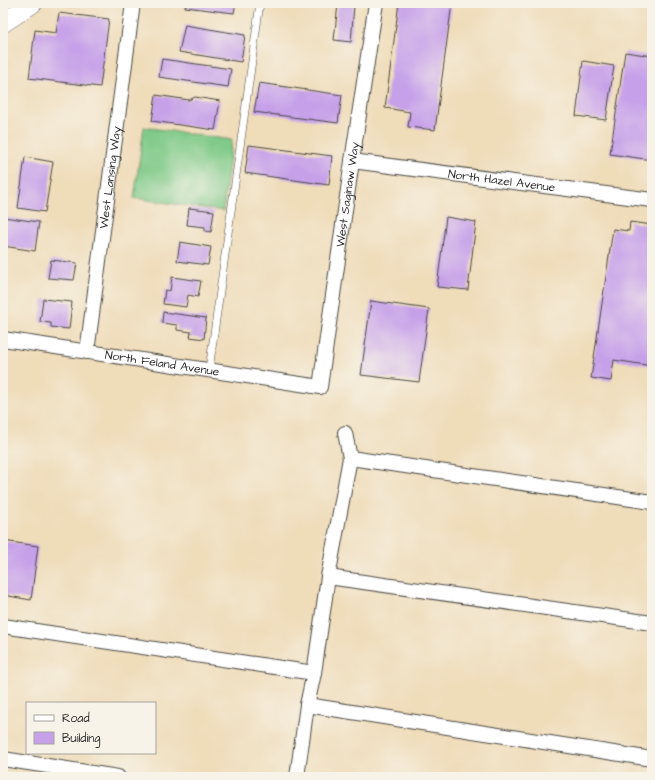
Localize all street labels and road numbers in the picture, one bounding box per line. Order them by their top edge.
street label: West Lansing Way [95,125,126,230]
street label: West Saginaw Way [331,140,364,248]
street label: North Hazel Avenue [447,165,557,196]
street label: North Feland Avenue [104,346,221,380]

